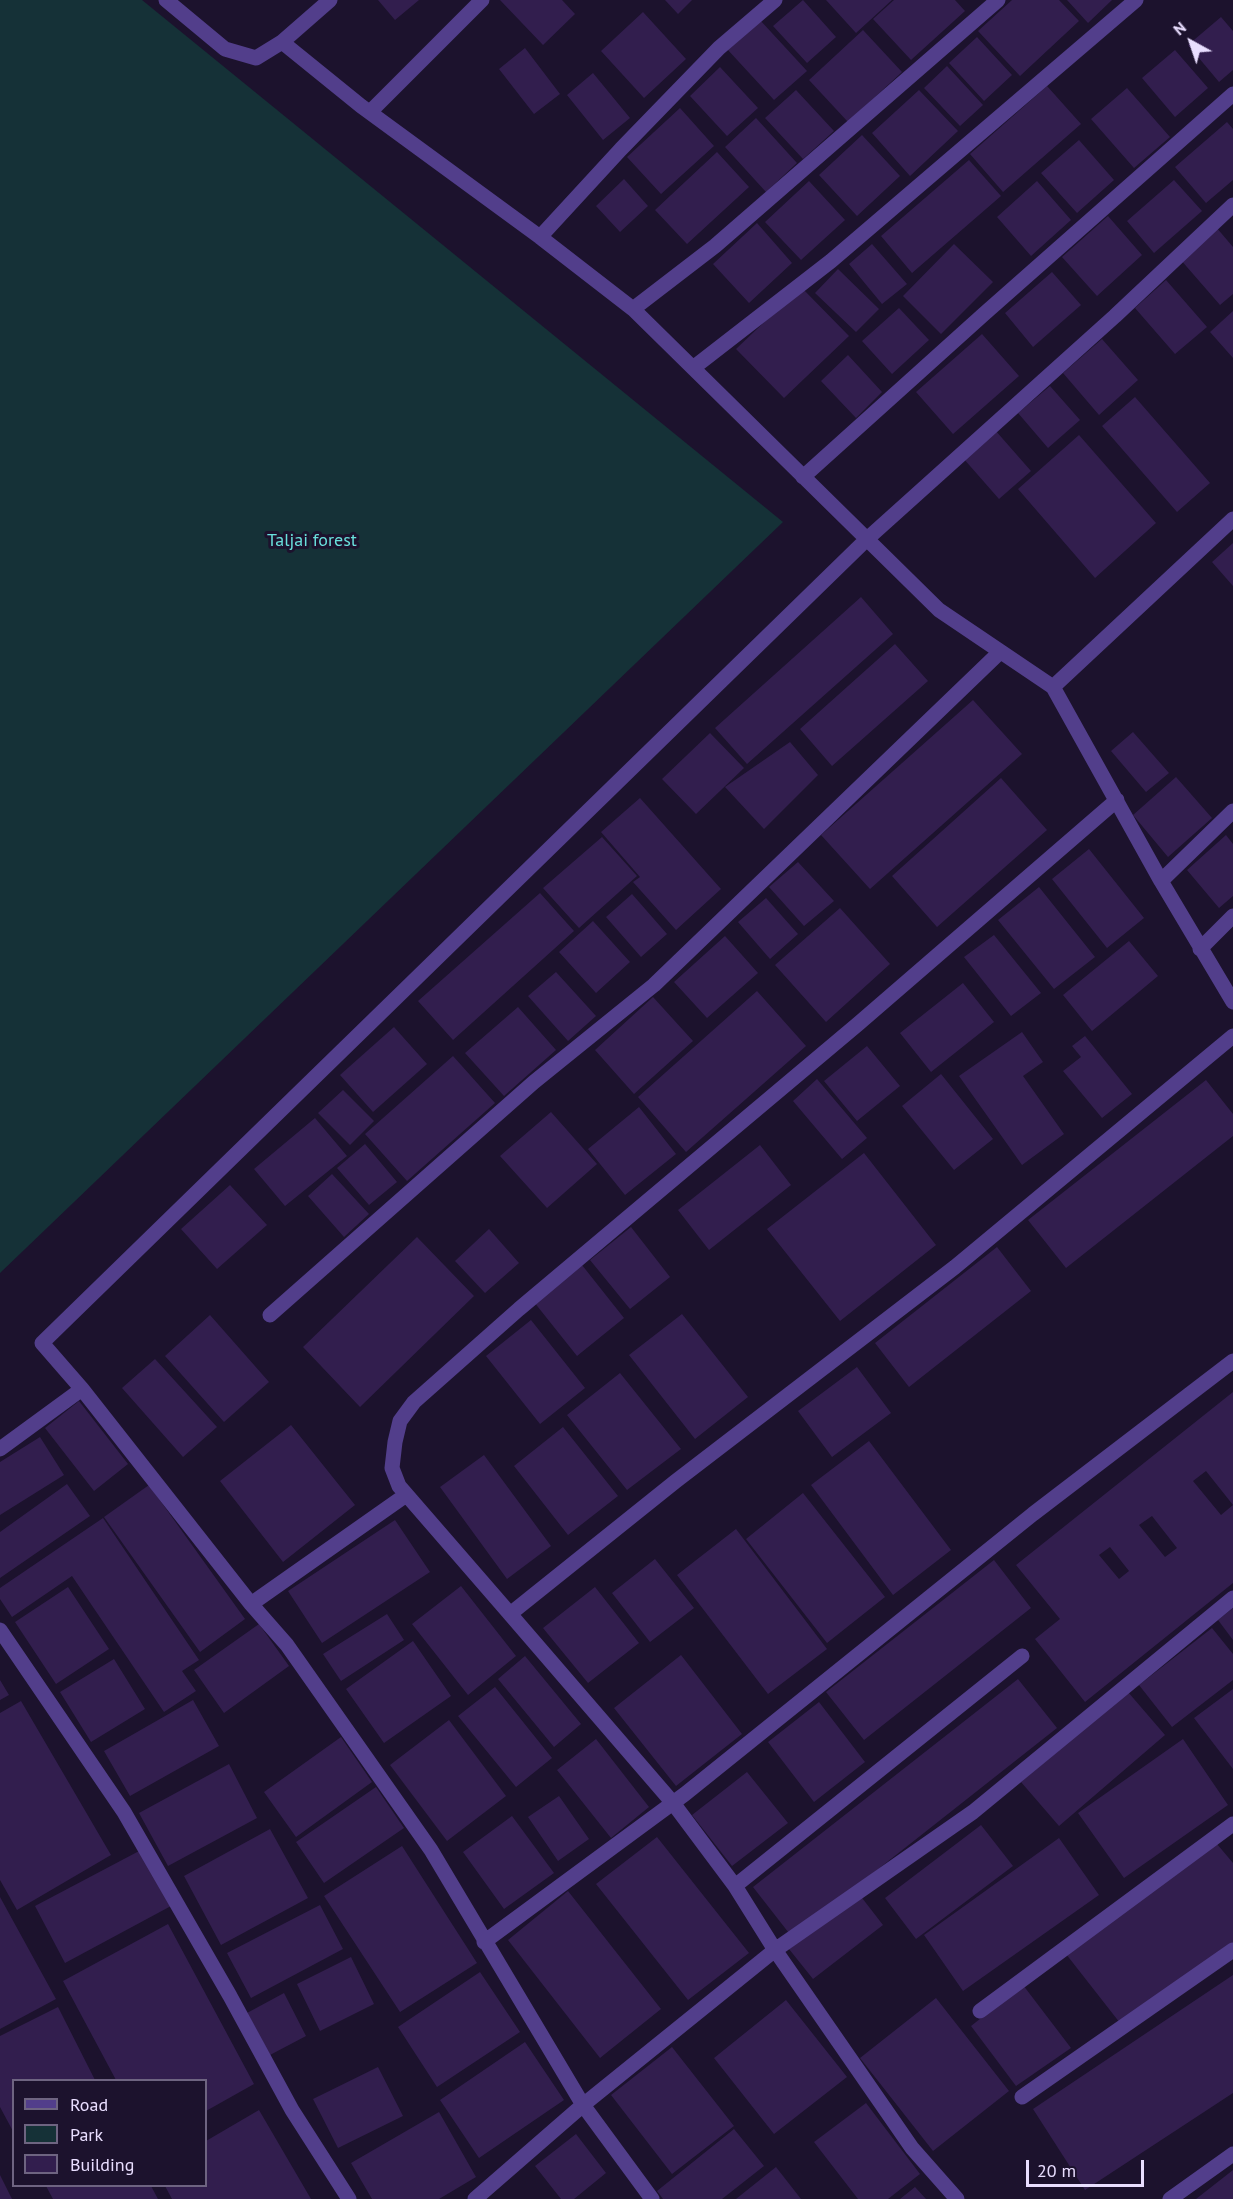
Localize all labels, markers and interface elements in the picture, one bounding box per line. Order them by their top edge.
north arrow [1161,12,1221,72]
text: N [1169,17,1190,39]
park label: Taljai forest [267,530,357,552]
legend [12,2079,207,2187]
text: Road [70,2093,108,2116]
text: Park [70,2123,103,2146]
scale bar [1029,2148,1148,2186]
text: Building [70,2153,134,2176]
text: 20 m [1037,2159,1076,2182]

